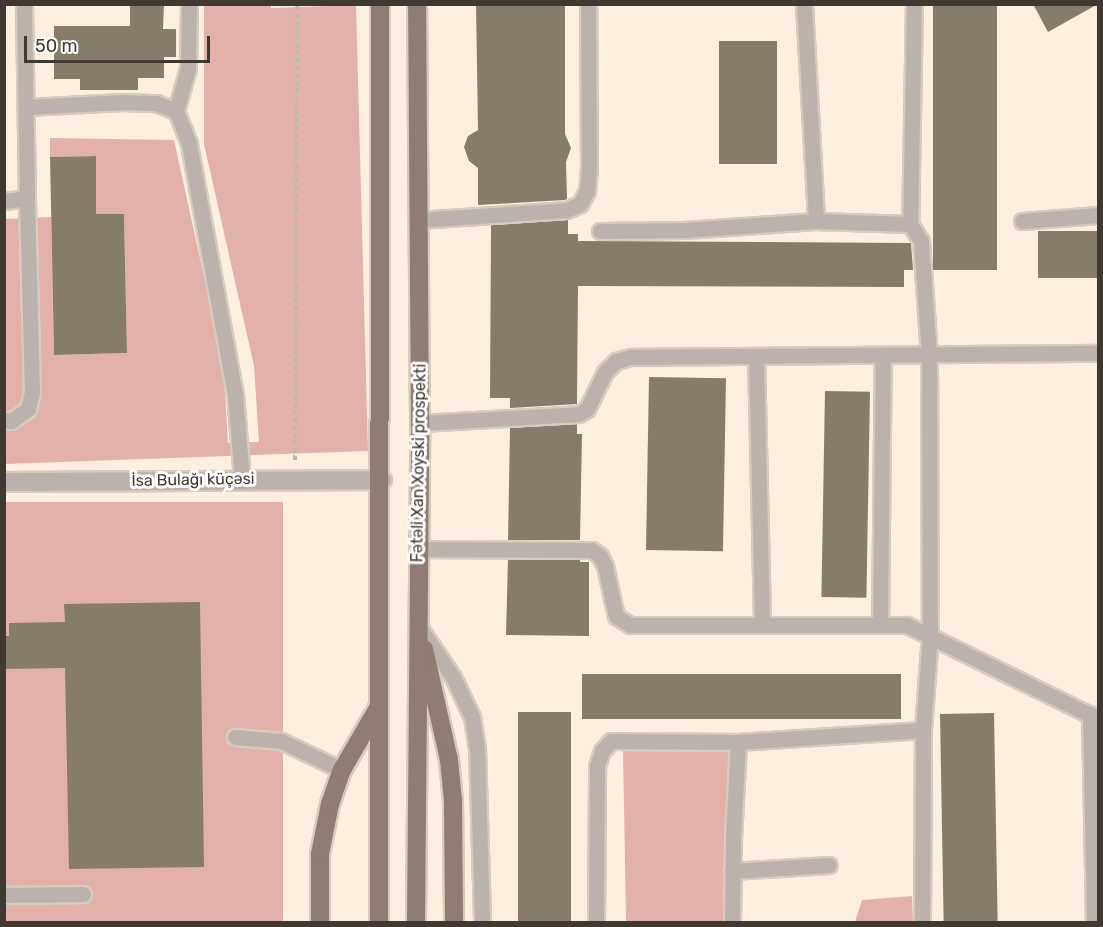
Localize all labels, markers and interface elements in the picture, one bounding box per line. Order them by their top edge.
scale bar [27,24,213,62]
text: 50 m [35,35,78,57]
street label: Fətəli Xan Xoyski prospekti [408,363,430,563]
street label: İsa Bulağı küçəsi [131,469,255,491]

